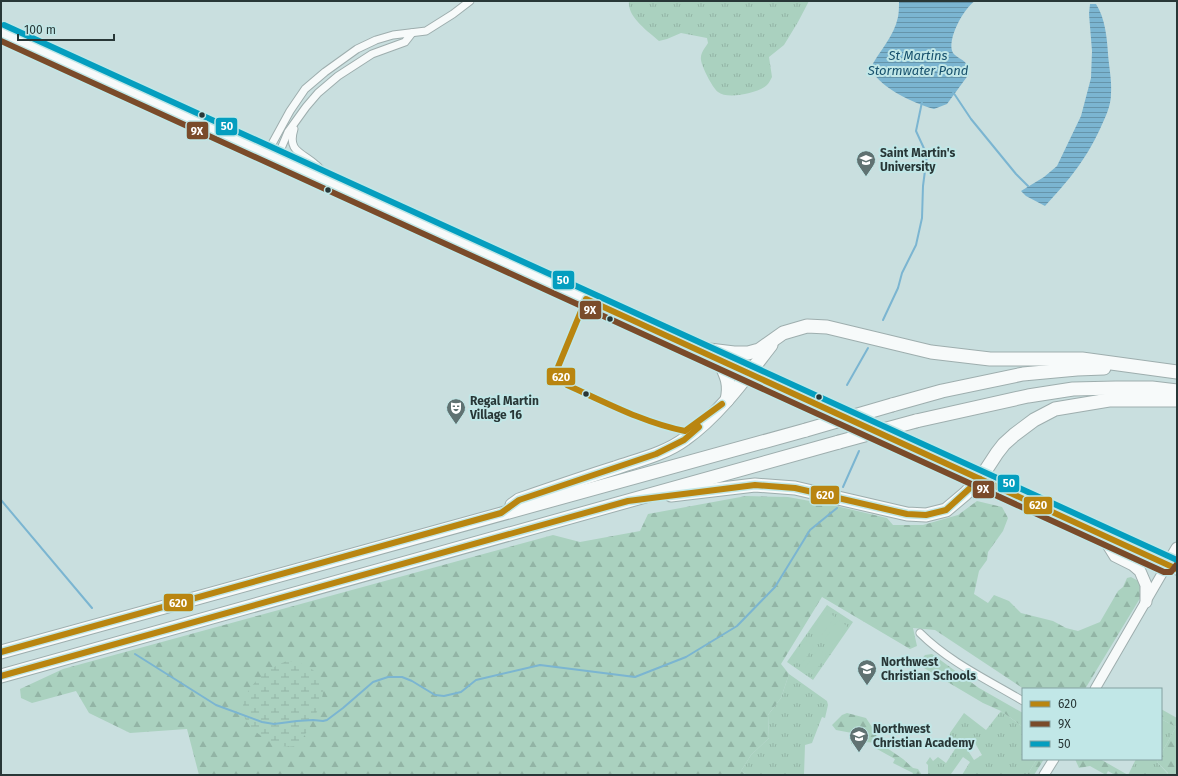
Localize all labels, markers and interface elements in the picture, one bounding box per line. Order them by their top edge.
scale bar [18,16,114,42]
text: 100 m [24,23,56,37]
water label: St Martins Stormwater Pond [867,48,969,78]
unlabelled marker [197,110,207,120]
line badge: 50 [215,117,238,136]
text: 50 [221,120,234,133]
line badge: 9X [186,121,209,140]
text: 9X [191,125,204,138]
place label: Saint Martin's University [880,146,956,174]
school or university icon: Saint Martin's University [855,149,877,177]
unlabelled marker [323,185,333,195]
line badge: 50 [552,270,575,290]
text: 50 [557,274,570,287]
line badge: 9X [579,300,602,320]
text: 9X [584,304,597,317]
unlabelled marker [605,314,615,324]
line badge: 620 [546,367,576,386]
text: 620 [552,371,571,384]
unlabelled marker [581,389,591,399]
unlabelled marker [814,392,824,402]
place label: Regal Martin Village 16 [469,394,539,422]
theatre icon: Regal Martin Village 16 [445,397,467,425]
line badge: 50 [997,474,1020,493]
text: 50 [1003,477,1016,490]
line badge: 9X [972,480,995,499]
text: 9X [977,483,990,496]
line badge: 620 [810,485,840,505]
text: 620 [816,489,835,502]
line badge: 620 [1023,496,1053,515]
text: 620 [1029,499,1048,512]
line badge: 620 [163,593,194,612]
text: 620 [169,597,188,610]
place label: Northwest Christian Schools [881,655,976,683]
school or university icon: Northwest Christian Schools [856,658,878,686]
legend [1022,688,1162,760]
text: 620 [1058,697,1077,711]
text: 9X [1058,717,1071,731]
place label: Northwest Christian Academy [873,722,975,750]
school or university icon: Northwest Christian Academy [848,725,870,753]
text: 50 [1058,737,1071,751]

